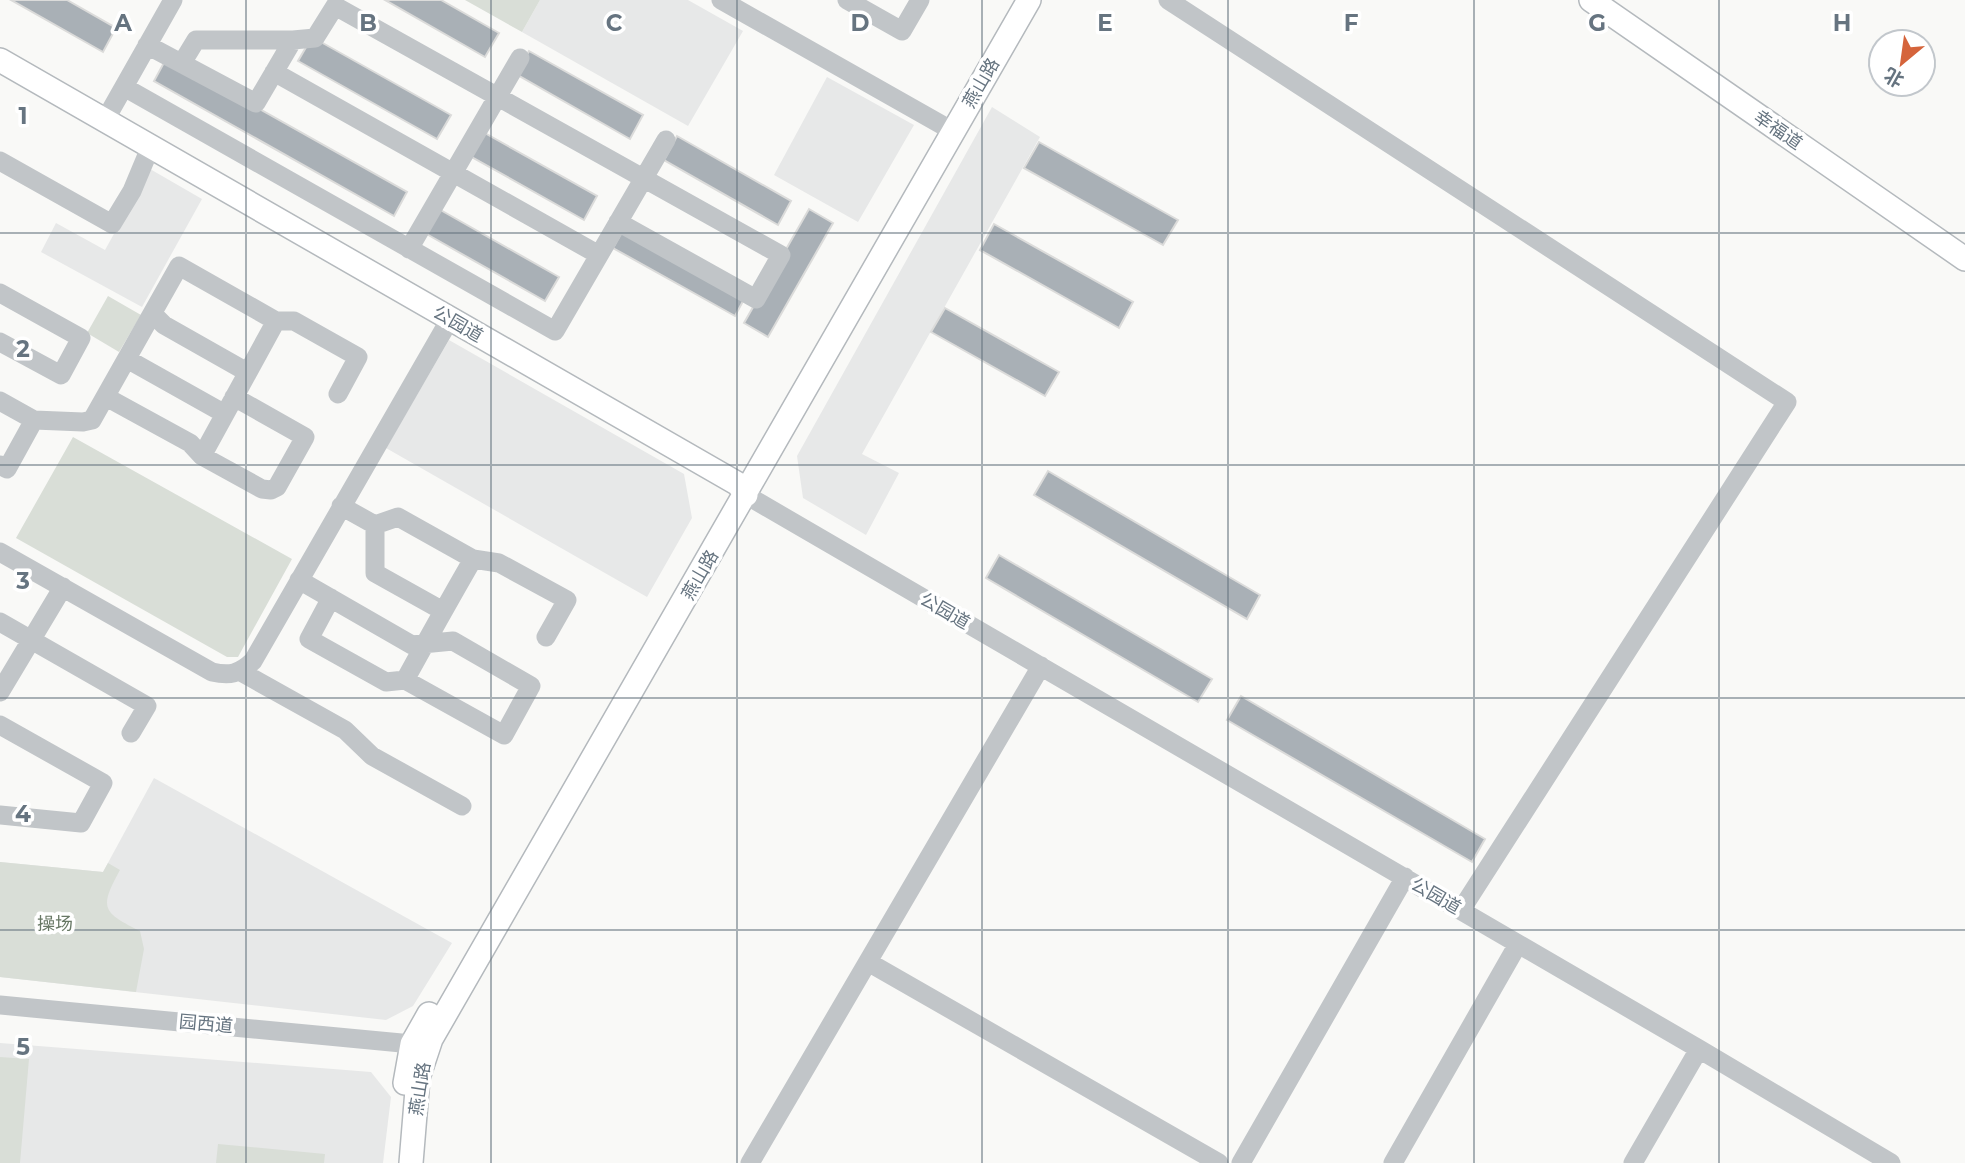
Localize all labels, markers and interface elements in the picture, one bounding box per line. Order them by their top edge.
text: A [113,9,132,37]
text: B [359,9,377,37]
text: C [606,9,623,37]
text: D [851,9,870,37]
text: E [1097,9,1113,37]
text: F [1344,9,1359,37]
text: G [1588,9,1606,37]
text: H [1833,9,1851,37]
north arrow [1867,28,1937,98]
street label: 燕山路 [958,54,1004,112]
text: 北 [1880,63,1908,92]
text: 1 [18,102,28,130]
street label: 幸福道 [1750,106,1806,154]
street label: 公园道 [429,301,487,347]
text: 2 [16,335,30,363]
street label: 燕山路 [677,546,723,604]
text: 3 [15,567,30,595]
street label: 公园道 [916,588,974,634]
text: 4 [15,800,31,828]
street label: 公园道 [1407,873,1465,919]
park label: 操场 [37,913,73,935]
street label: 园西道 [178,1011,234,1037]
text: 5 [16,1033,30,1061]
street label: 燕山路 [405,1061,435,1117]

